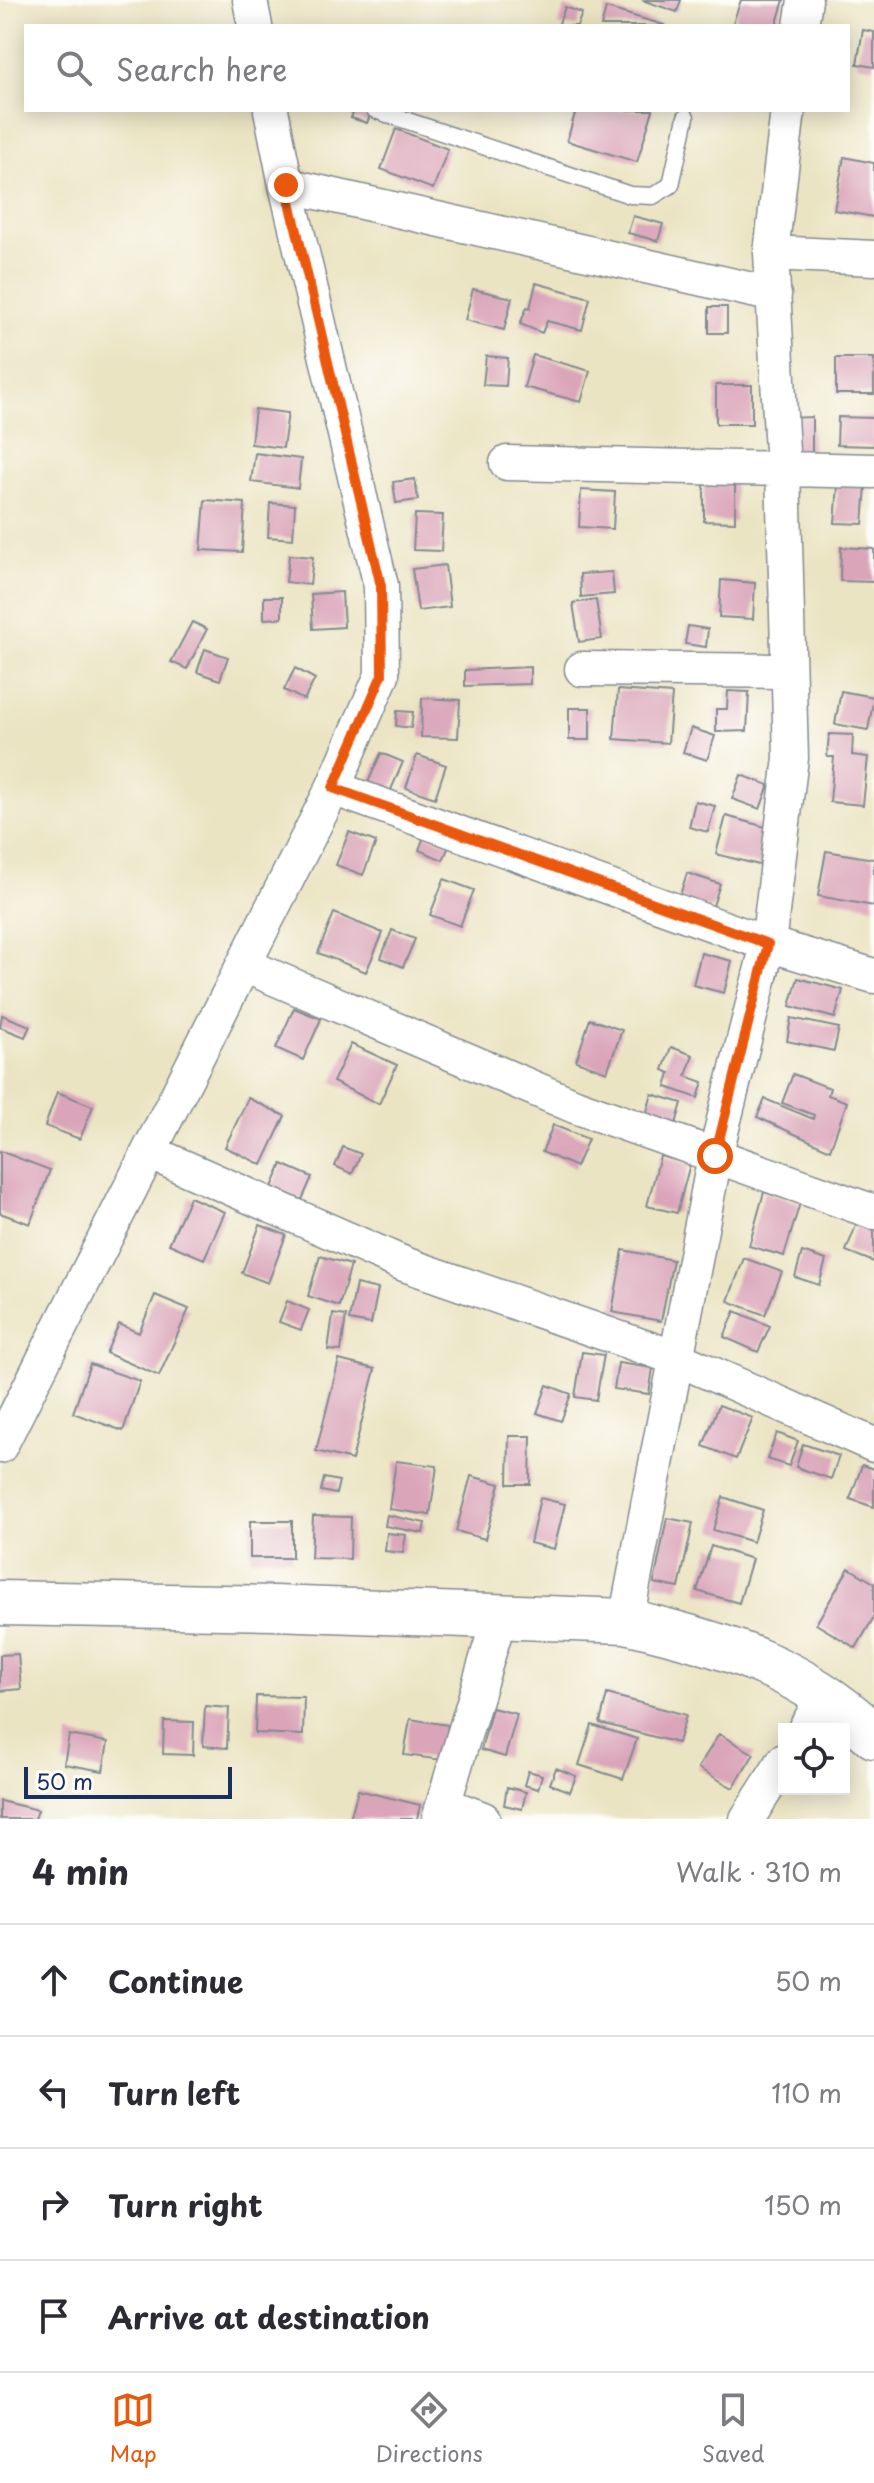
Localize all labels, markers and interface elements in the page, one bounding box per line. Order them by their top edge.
search box [24,24,850,112]
icon: search [52,46,96,90]
text: Search here [116,46,288,91]
route end [268,167,304,203]
route start [697,1138,733,1174]
map controls [778,1723,850,1795]
button: locate [778,1723,850,1795]
scale bar [24,1763,232,1799]
text: 50 m [36,1764,93,1797]
text: 4 min [32,1845,129,1897]
text: Walk · 310 m [676,1852,842,1891]
icon: ahead [32,1958,76,2002]
text: Continue [108,1958,243,2003]
text: 50 m [775,1961,842,2000]
icon: left [32,2070,76,2114]
text: Turn left [108,2070,240,2115]
text: 110 m [771,2073,842,2112]
icon: right [32,2182,76,2226]
text: Turn right [108,2182,263,2227]
text: 150 m [764,2185,842,2224]
icon: arrive [32,2294,76,2338]
text: Arrive at destination [108,2294,430,2339]
tab: Map [110,2388,157,2469]
tab: Directions [376,2388,483,2469]
tab: Saved [702,2388,764,2469]

